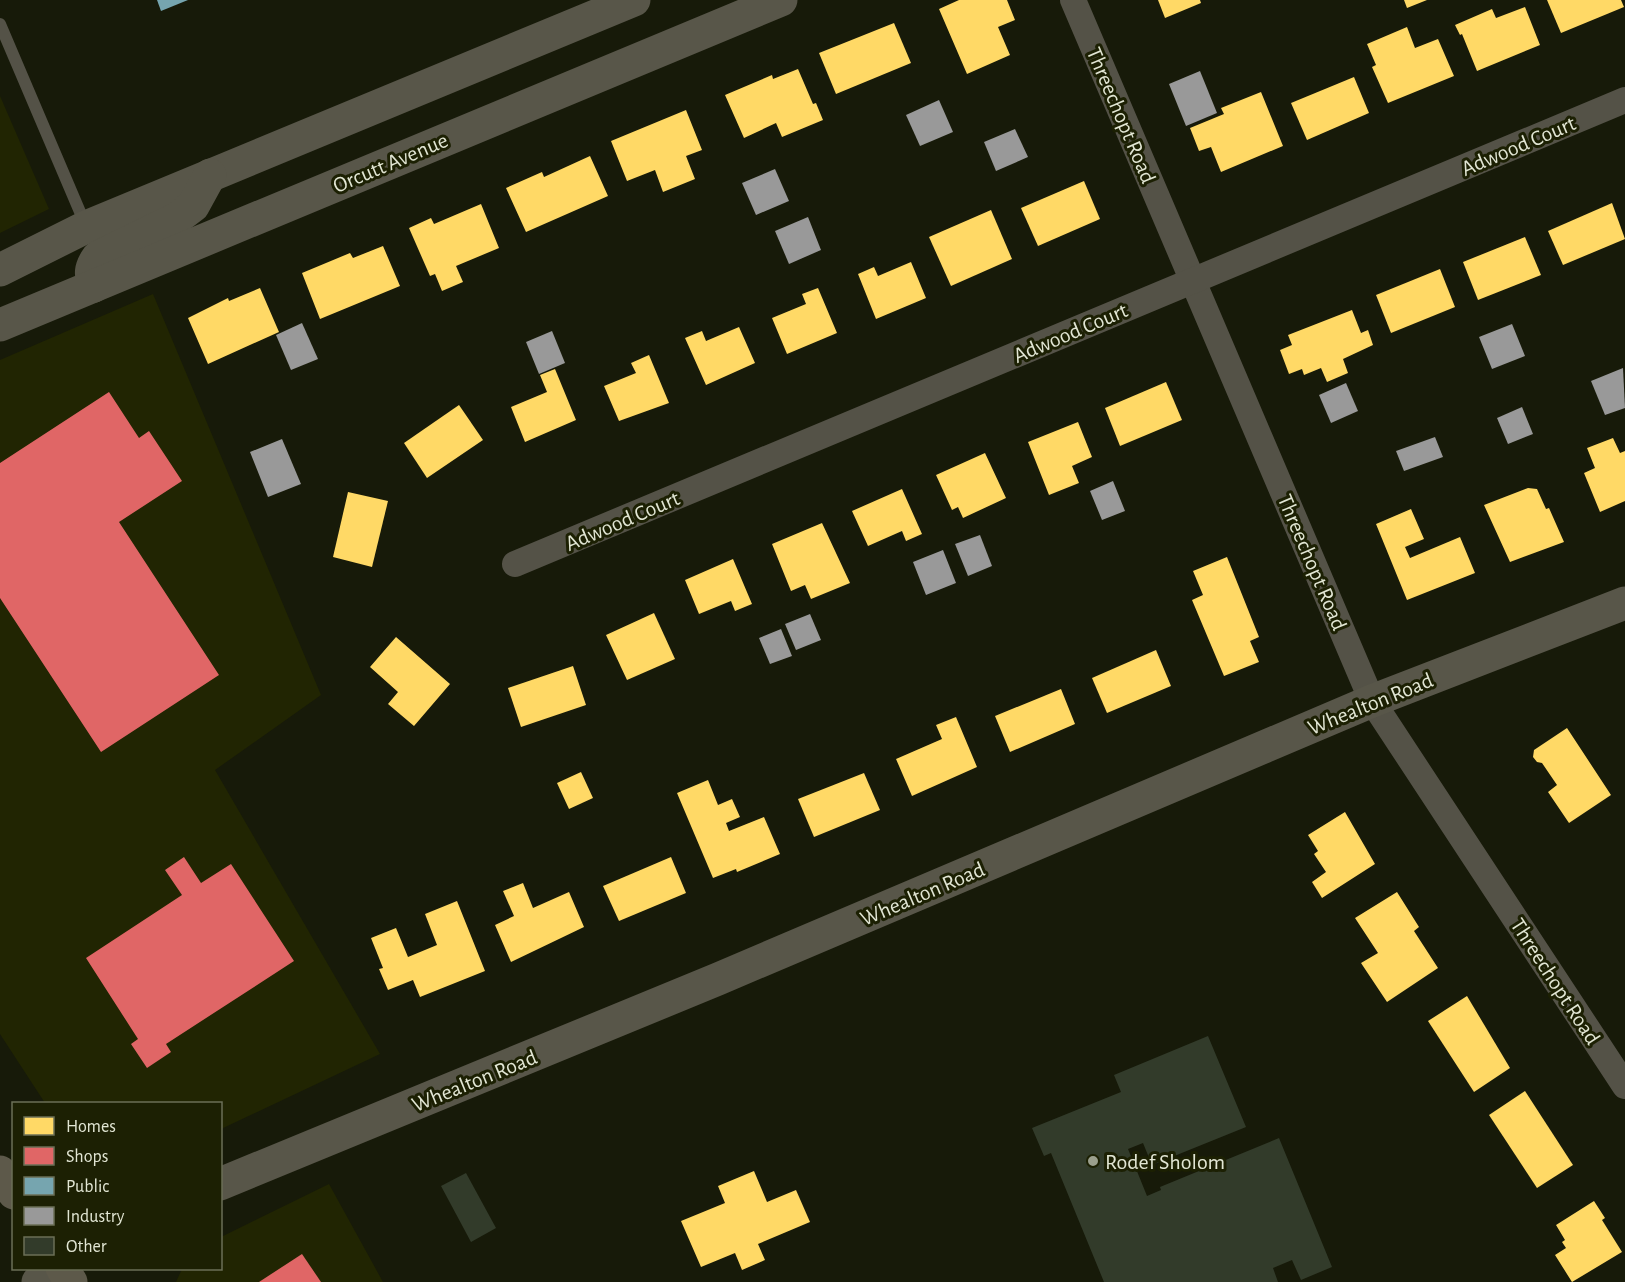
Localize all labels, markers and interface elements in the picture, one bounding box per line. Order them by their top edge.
street label: Threechopt Road [1083,44,1160,187]
street label: Adwood Court [1458,112,1579,180]
street label: Orcutt Avenue [330,129,451,197]
street label: Adwood Court [1010,299,1131,367]
street label: Adwood Court [562,487,683,555]
street label: Threechopt Road [1274,491,1351,634]
street label: Whealton Road [1305,669,1436,739]
street label: Whealton Road [857,858,988,930]
street label: Threechopt Road [1506,915,1604,1049]
street label: Whealton Road [409,1046,540,1116]
legend [12,1102,222,1270]
text: Homes [66,1118,116,1136]
text: Shops [66,1148,108,1166]
place label: Rodef Sholom [1105,1151,1225,1173]
marker: Rodef Sholom [1086,1154,1100,1168]
text: Public [66,1178,109,1196]
text: Industry [66,1208,125,1226]
text: Other [66,1238,107,1256]

